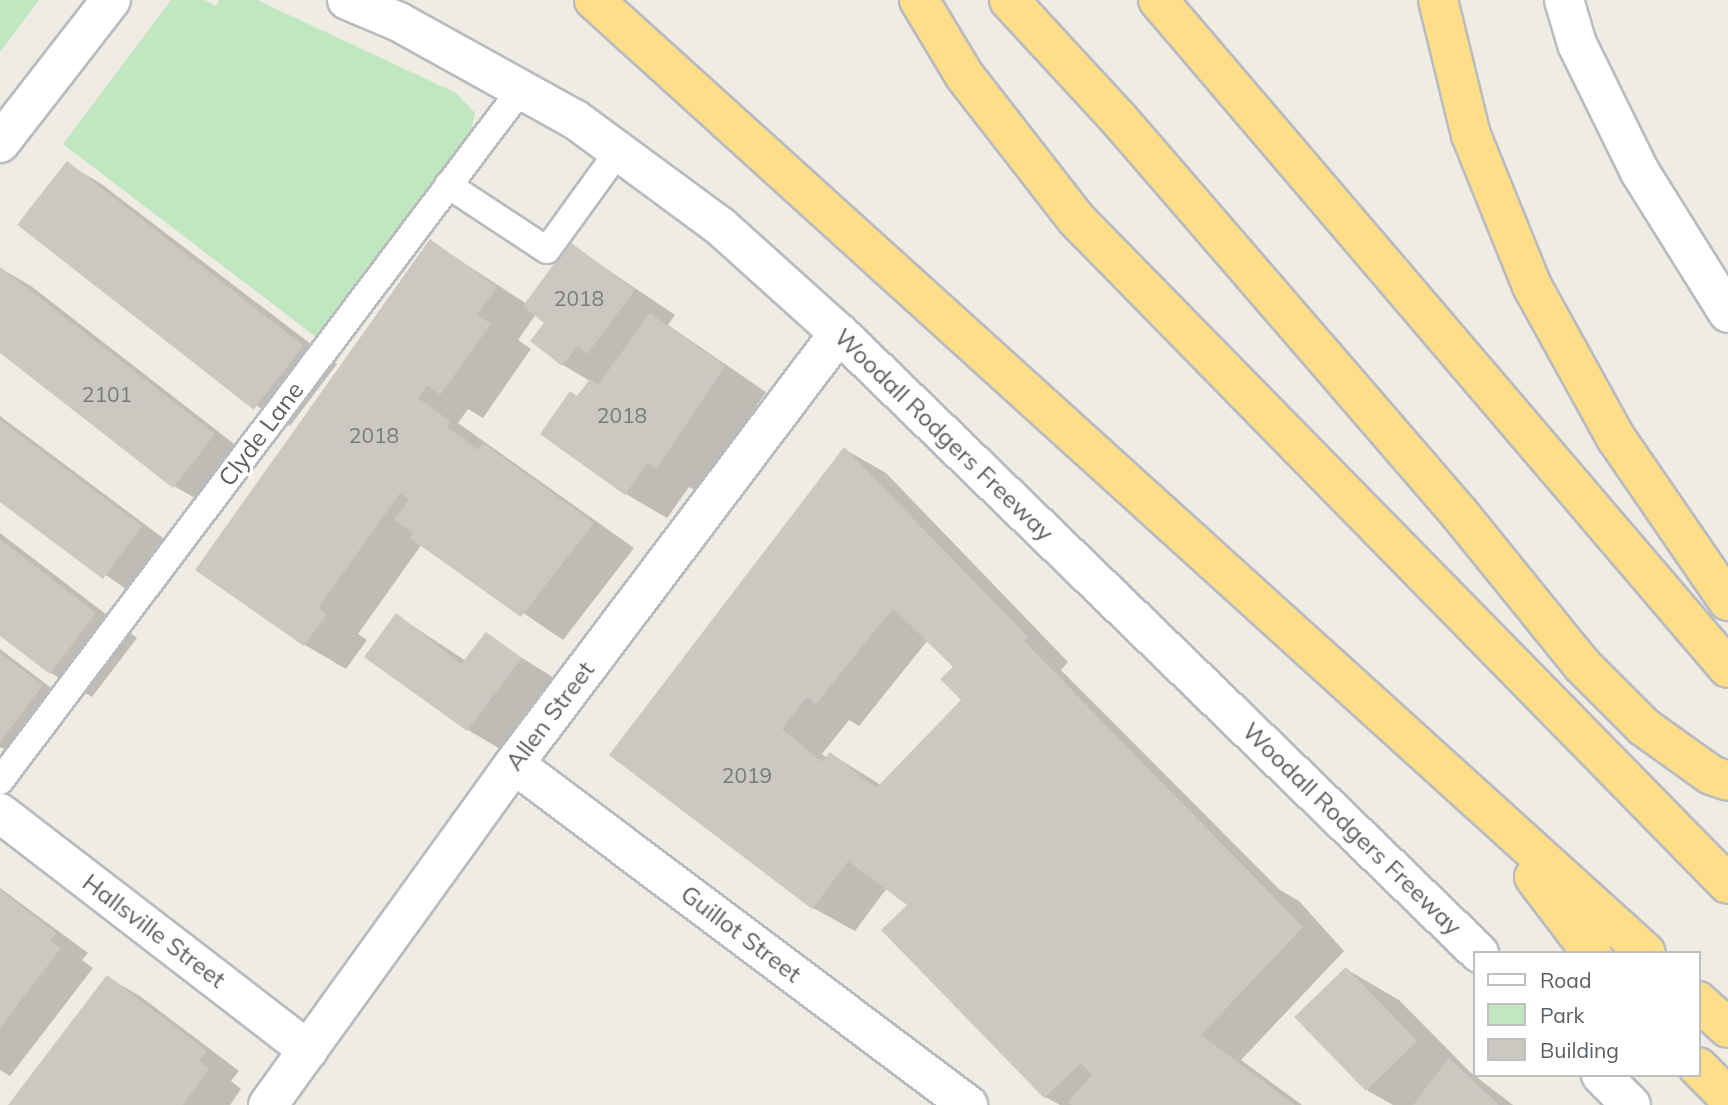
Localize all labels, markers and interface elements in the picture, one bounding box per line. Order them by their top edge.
house number: 2018 [554,285,604,311]
street label: Woodall Rodgers Freeway [829,323,1059,547]
street label: Clyde Lane [212,376,310,492]
house number: 2101 [82,381,132,407]
house number: 2018 [597,402,647,428]
house number: 2018 [349,422,399,448]
street label: Allen Street [500,656,600,776]
street label: Woodall Rodgers Freeway [1237,717,1467,941]
house number: 2019 [722,762,772,788]
street label: Hallsville Street [77,868,231,994]
street label: Guillot Street [675,879,807,989]
legend [1472,951,1700,1077]
text: Road [1540,967,1591,993]
text: Park [1540,1002,1584,1028]
text: Building [1540,1037,1619,1063]

